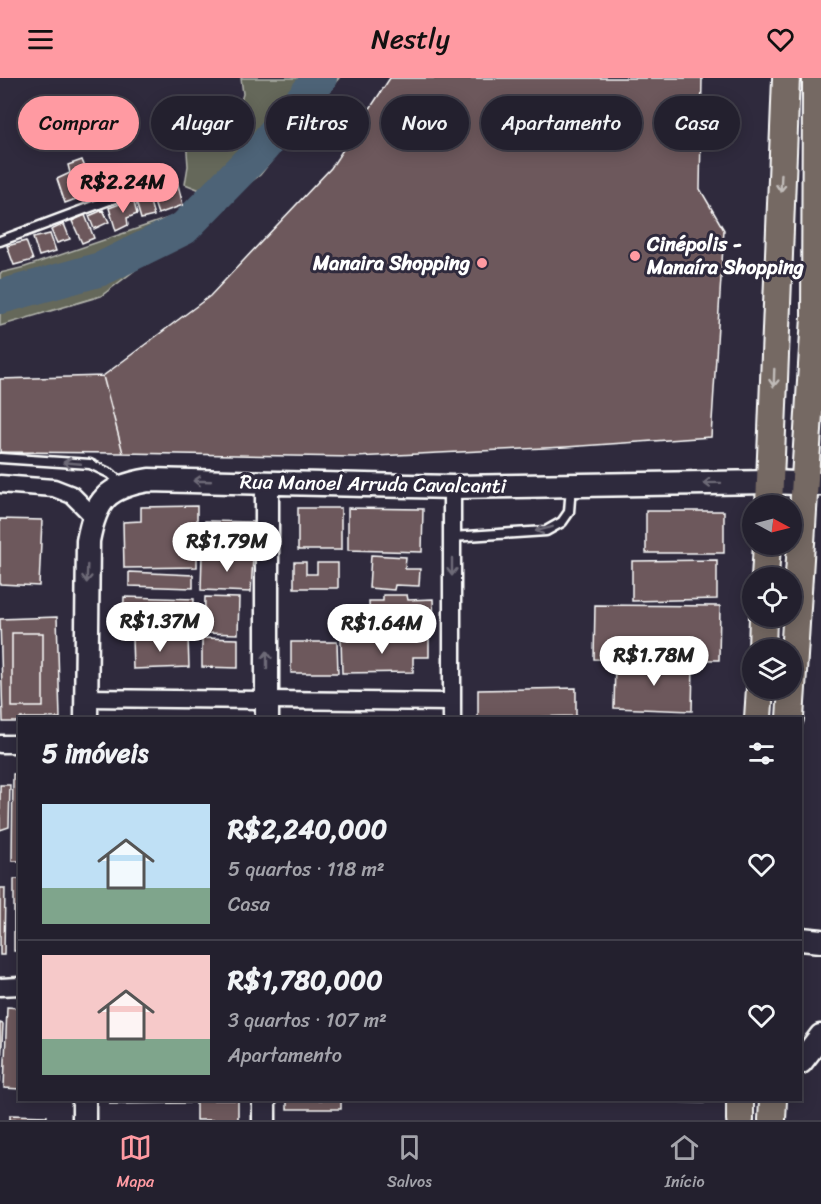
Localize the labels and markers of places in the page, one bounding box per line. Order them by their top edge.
pin: R$2.24M [68,163,178,214]
place label: Cinépolis - Manaíra Shopping [646,227,804,285]
place label: Manaira Shopping [312,246,470,281]
marker: Cinépolis - Manaíra Shopping [628,249,642,263]
marker: Manaira Shopping [475,256,489,270]
pin: R$1.79M [172,522,282,573]
pin: R$1.37M [105,602,215,653]
pin: R$1.64M [327,604,437,655]
pin: R$1.78M [599,636,709,687]

